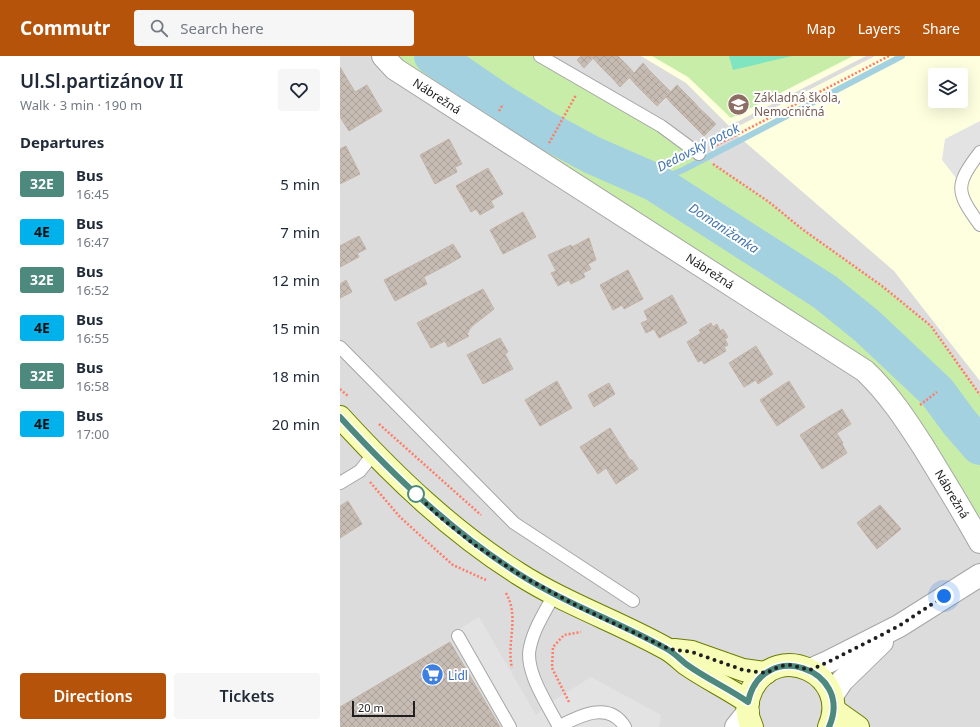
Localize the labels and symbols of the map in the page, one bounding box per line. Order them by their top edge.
street label: Nábrežná [410,74,464,118]
place label: Základná škola, Nemocničná [754,89,841,120]
school or university icon: Základná škola, Nemocničná [726,91,752,117]
water label: Dedovský potok [654,118,743,176]
water label: Domanižanka [685,199,763,258]
street label: Nábrežná [683,249,737,293]
street label: Nábrežná [931,466,973,522]
unlabelled marker [407,485,425,503]
your location [934,586,954,606]
supermarket icon: Lidl [419,662,445,688]
place label: Lidl [448,667,468,684]
scale bar [352,699,415,718]

